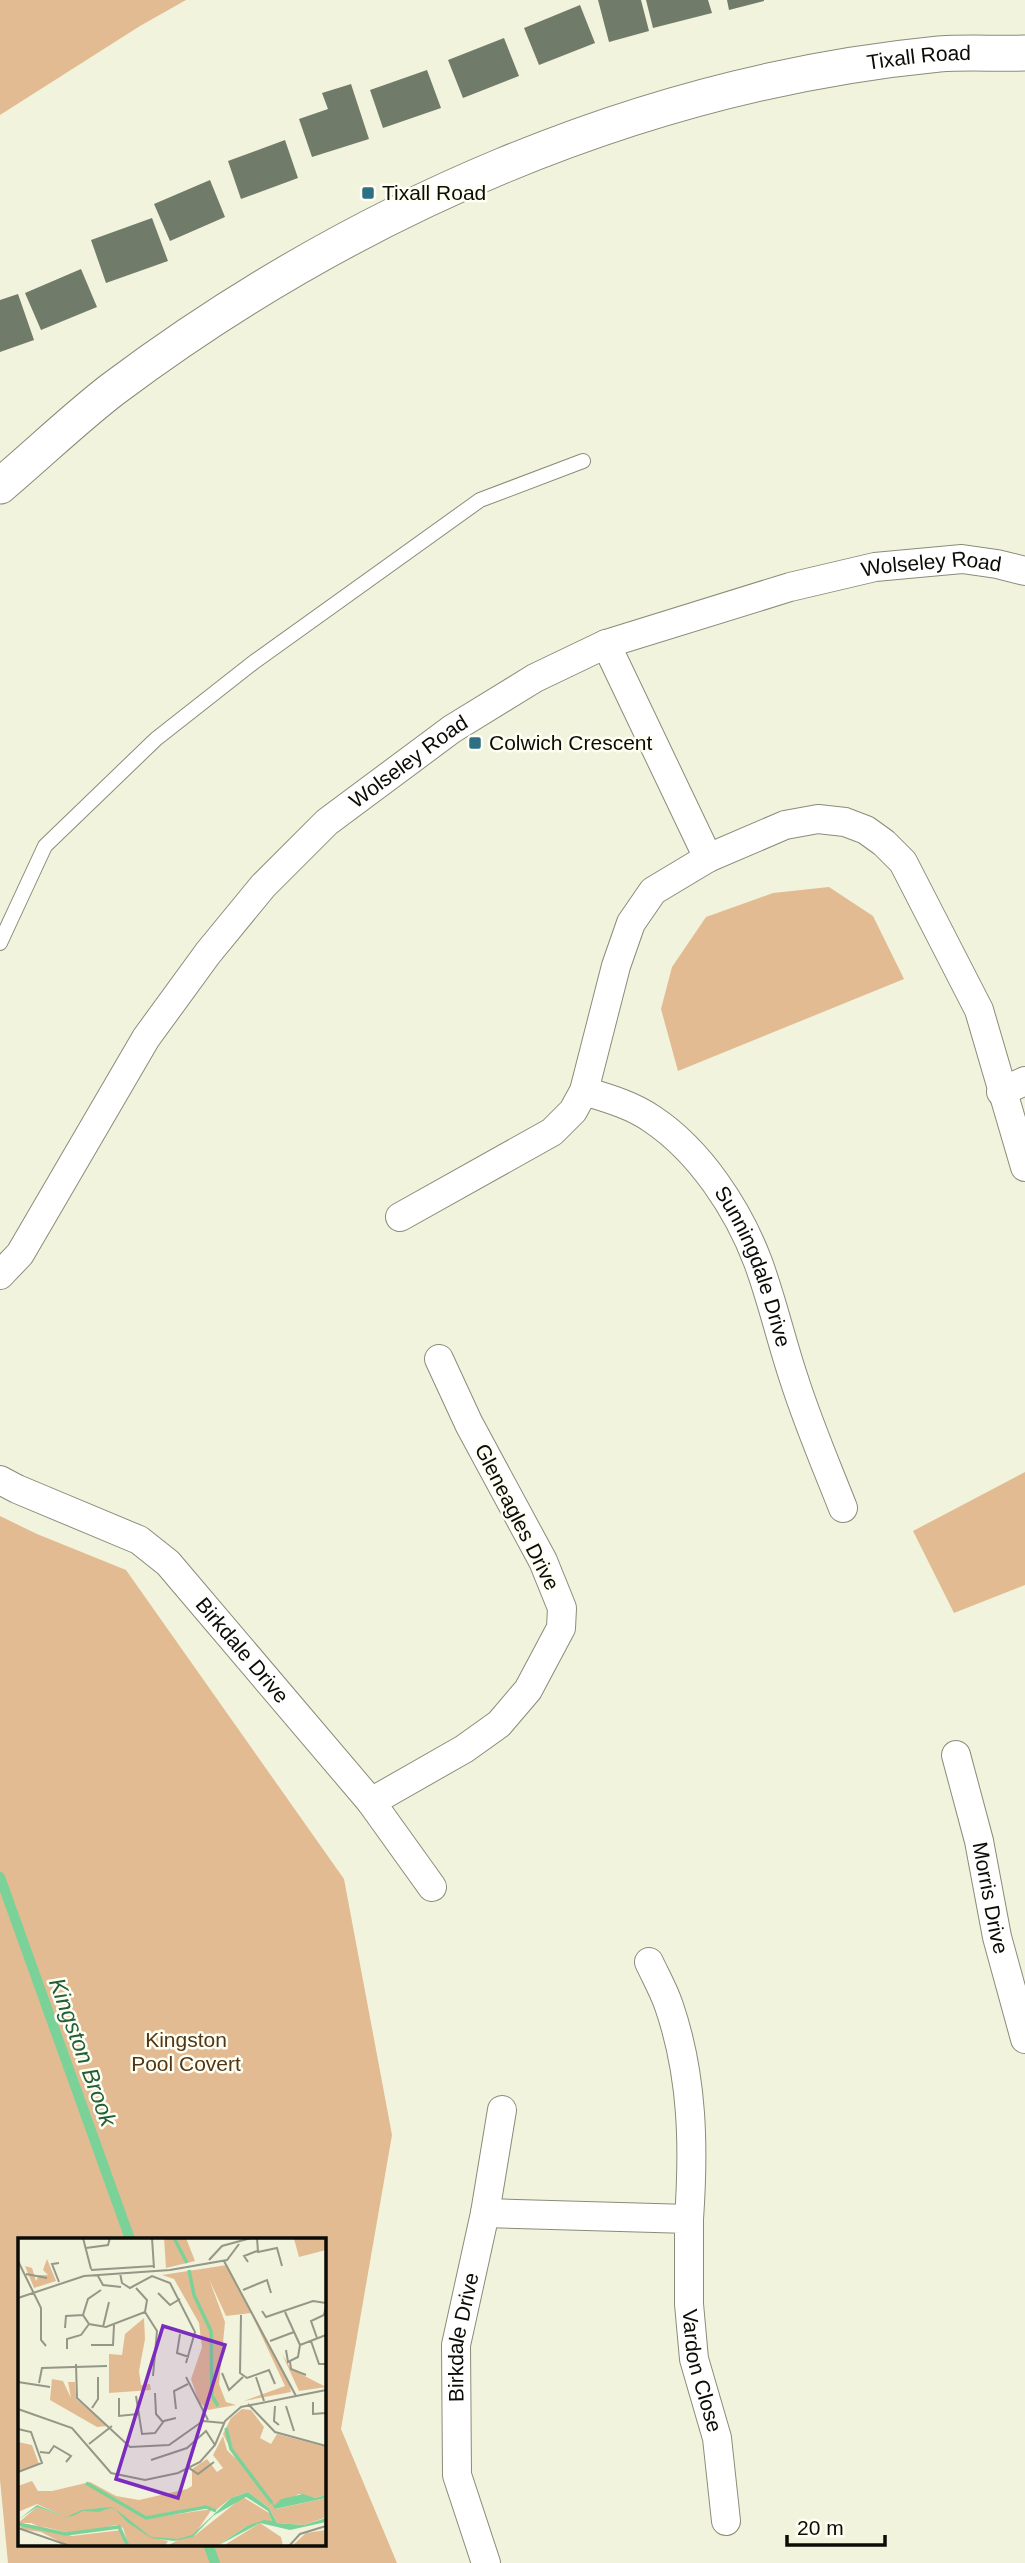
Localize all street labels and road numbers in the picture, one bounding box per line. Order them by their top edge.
street label: Tixall Road [865,41,971,74]
street label: Wolseley Road [859,547,1003,581]
street label: Wolseley Road [345,710,472,812]
street label: Sunningdale Drive [710,1182,795,1350]
street label: Gleneagles Drive [471,1440,564,1594]
street label: Birkdale Drive [191,1593,294,1707]
street label: Morris Drive [968,1840,1013,1956]
street label: Birkdale Drive [444,2270,483,2402]
street label: Vardon Close [679,2308,727,2435]

